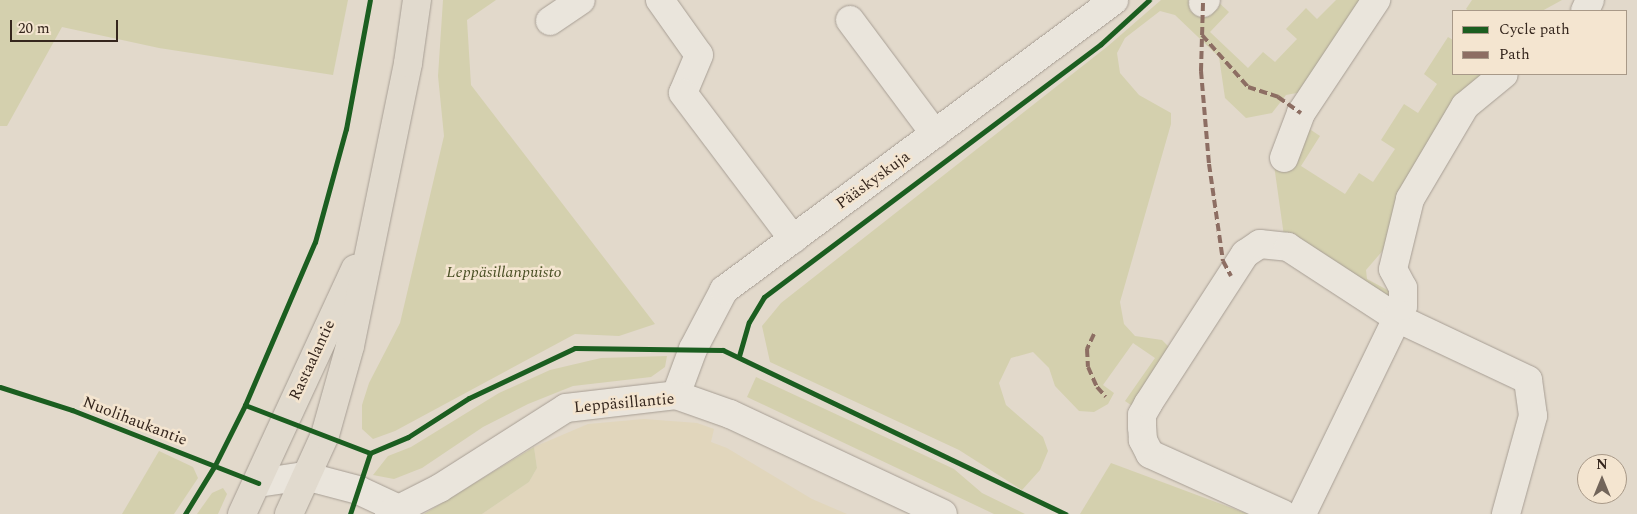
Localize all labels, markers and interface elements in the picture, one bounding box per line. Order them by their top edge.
scale bar [12,10,120,42]
legend [1452,10,1627,75]
text: 20 m [18,17,50,40]
text: Cycle path [1499,18,1570,41]
text: Path [1499,43,1530,66]
street label: Pääskyskuja [832,147,914,213]
park label: Leppäsillanpuisto [446,262,562,282]
street label: Rastaalantie [285,317,339,403]
street label: Leppäsillantie [573,389,675,417]
street label: Nuolihaukantie [80,392,190,450]
north arrow [1577,454,1627,504]
text: N [1596,454,1608,475]

